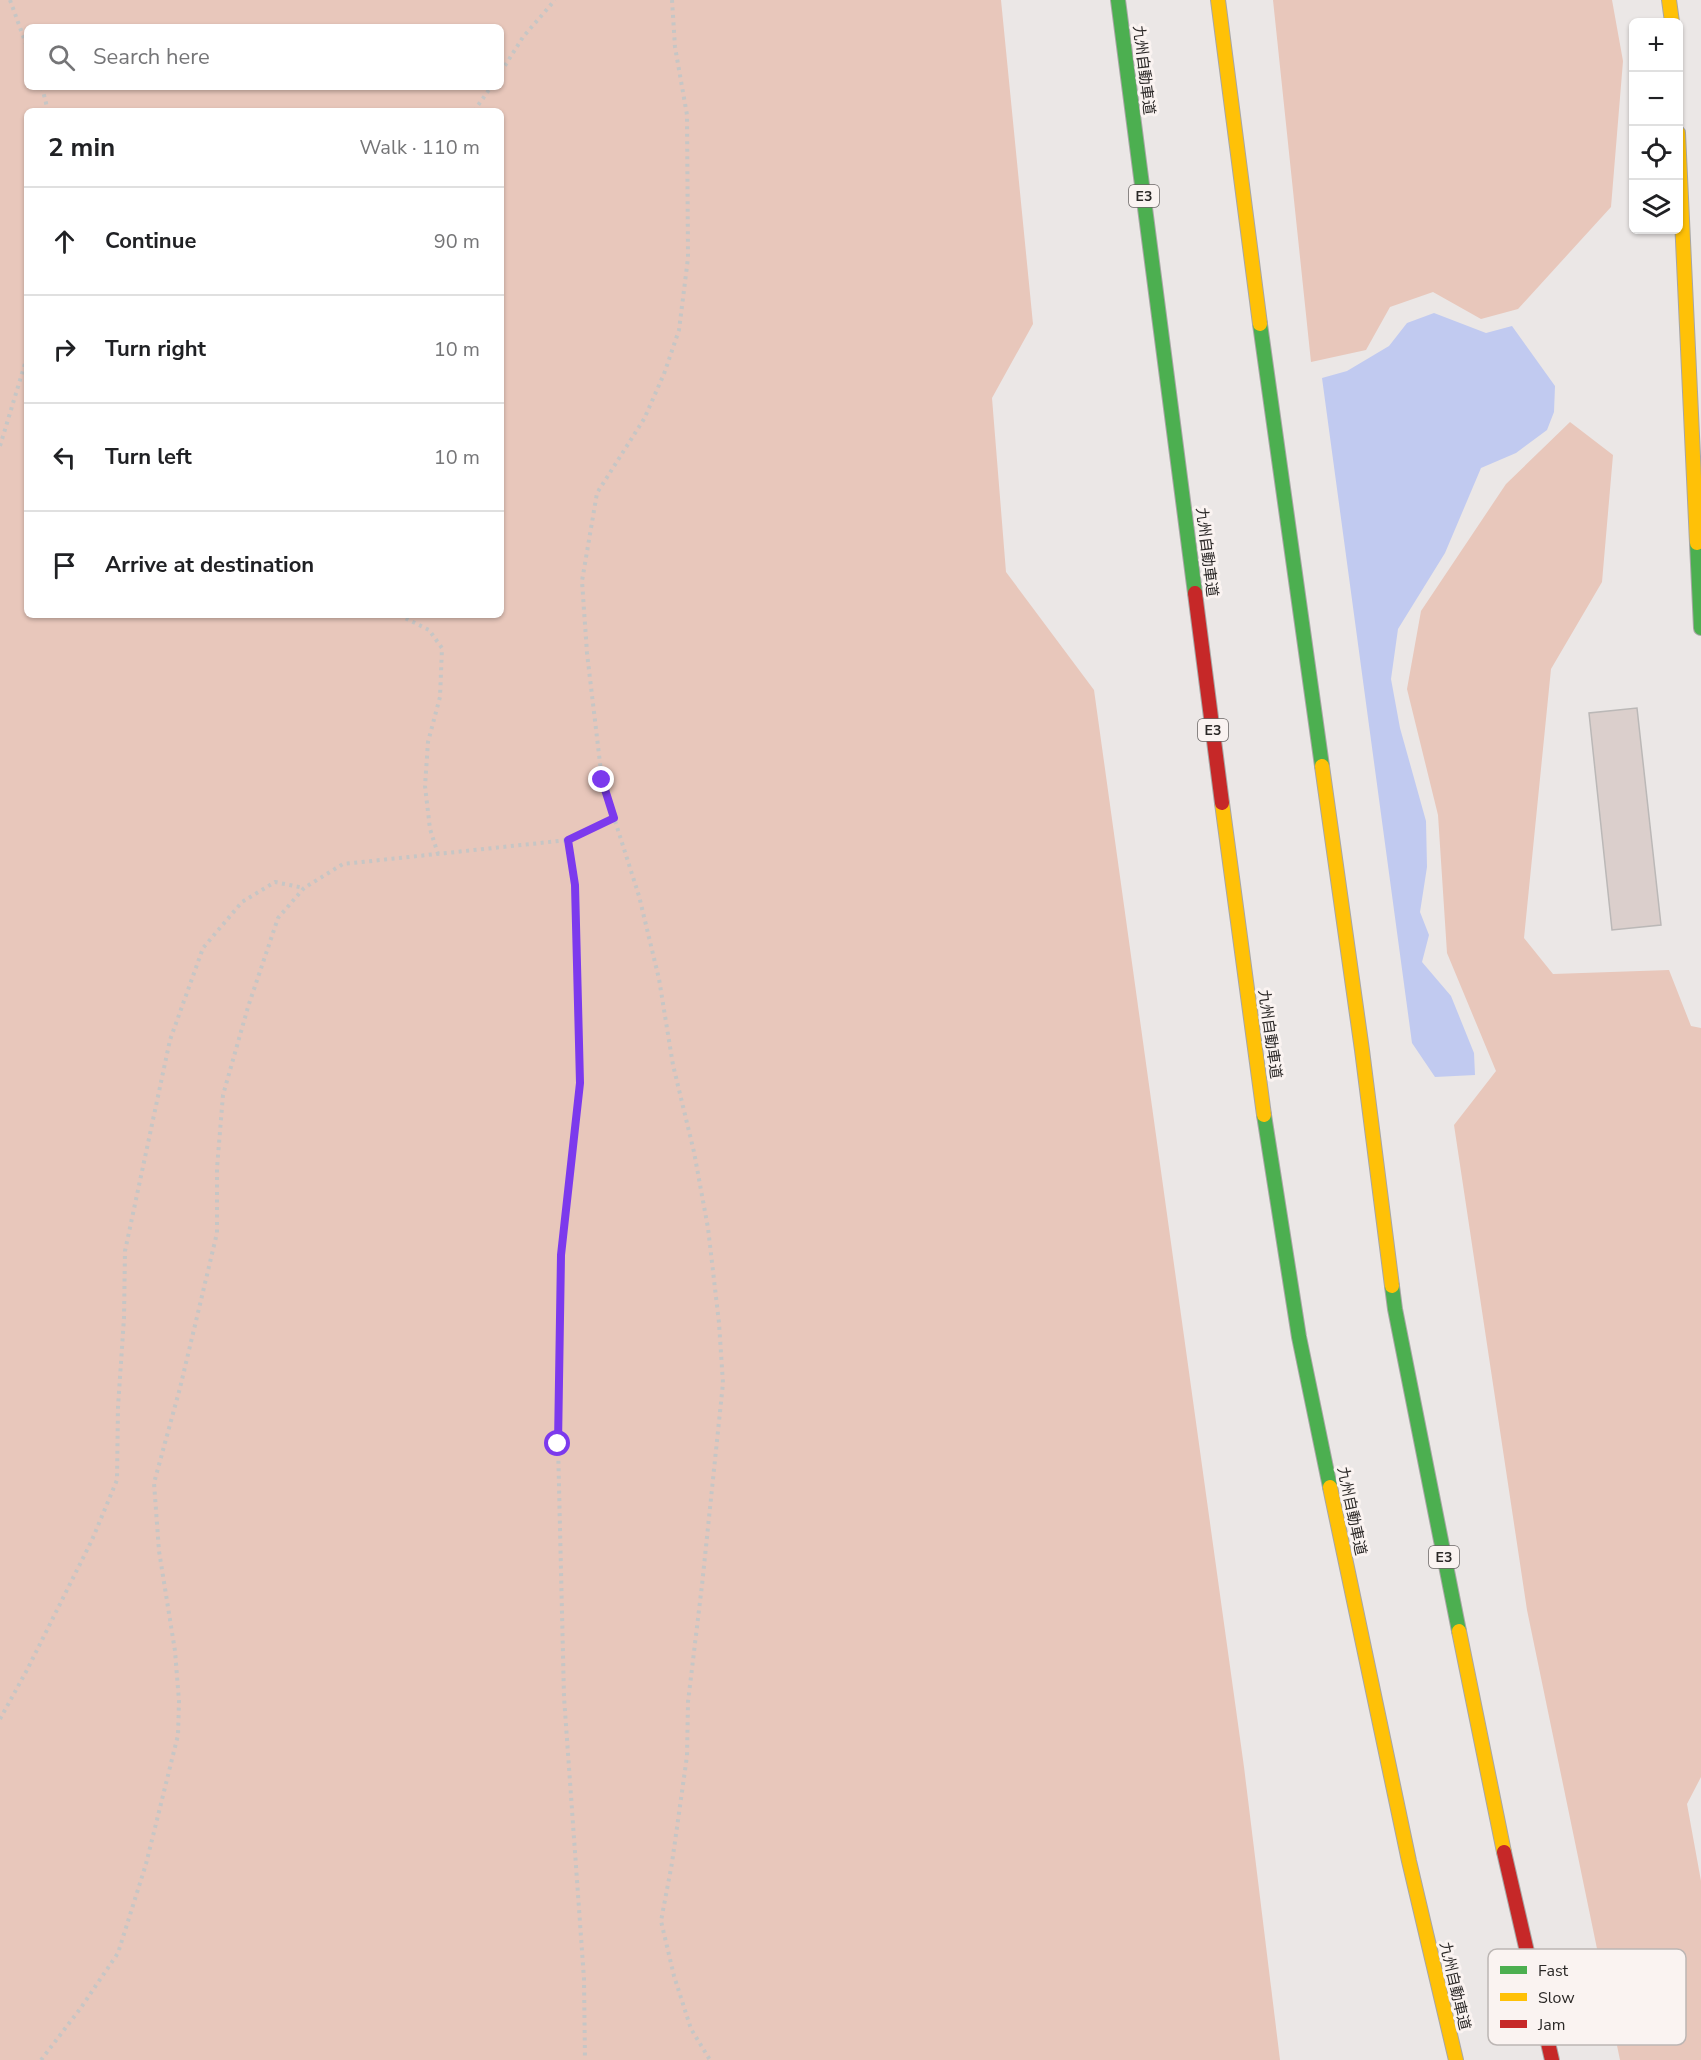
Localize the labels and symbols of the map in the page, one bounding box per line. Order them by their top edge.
street label: 九州自動車道 [1129,24,1159,116]
road number: E3 [1129,185,1159,207]
street label: 九州自動車道 [1192,506,1222,598]
road number: E3 [1198,719,1228,741]
route end [588,766,614,792]
street label: 九州自動車道 [1254,988,1286,1080]
route start [544,1430,570,1456]
street label: 九州自動車道 [1333,1465,1371,1557]
road number: E3 [1429,1546,1459,1568]
street label: 九州自動車道 [1435,1940,1475,2032]
legend [1488,1949,1686,2045]
text: Fast [1538,1960,1569,1982]
text: Slow [1538,1987,1575,2009]
text: Jam [1537,2014,1565,2036]

